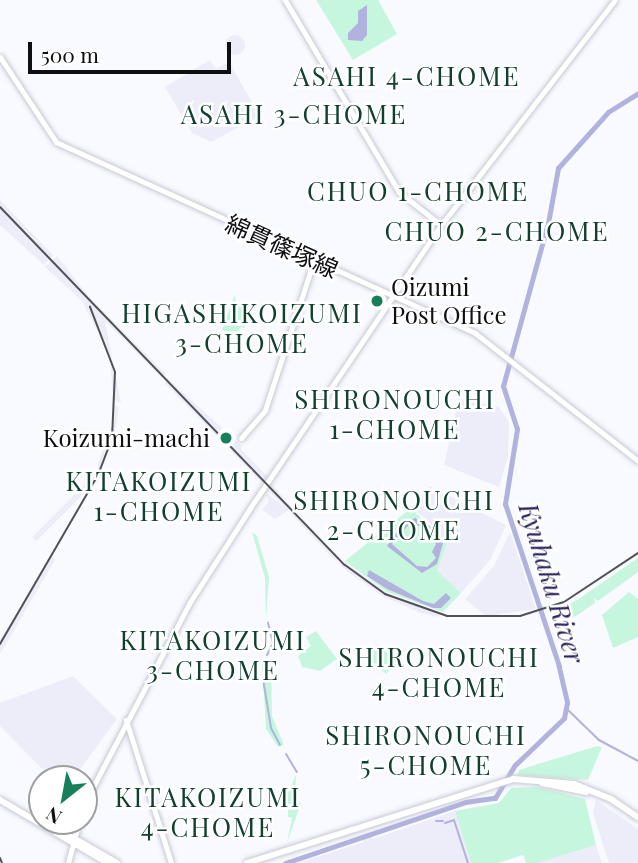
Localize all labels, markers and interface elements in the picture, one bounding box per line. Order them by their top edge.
scale bar [32,28,234,72]
text: 500 m [41,40,99,68]
district label: ASAHI 4-CHOME [295,60,519,92]
district label: ASAHI 3-CHOME [182,98,406,130]
district label: CHUO 1-CHOME [308,175,528,207]
street label: 綿貫篠塚線 [221,208,343,284]
district label: CHUO 2-CHOME [386,215,608,247]
place label: Oizumi Post Office [391,273,507,329]
marker: Oizumi Post Office [369,293,385,309]
district label: HIGASHIKOIZUMI 3-CHOME [123,297,361,358]
district label: SHIRONOUCHI 1-CHOME [296,383,494,444]
place label: Koizumi-machi [43,424,210,452]
marker: Koizumi-machi [216,428,236,448]
district label: KITAKOIZUMI 1-CHOME [67,465,251,526]
district label: SHIRONOUCHI 2-CHOME [295,484,493,546]
water label: Kyuhaku River [513,499,591,667]
district label: KITAKOIZUMI 3-CHOME [121,624,305,686]
district label: SHIRONOUCHI 4-CHOME [340,641,538,702]
district label: SHIRONOUCHI 5-CHOME [327,719,525,780]
north arrow [28,765,98,835]
district label: KITAKOIZUMI 4-CHOME [116,781,300,842]
text: N [41,802,66,831]

